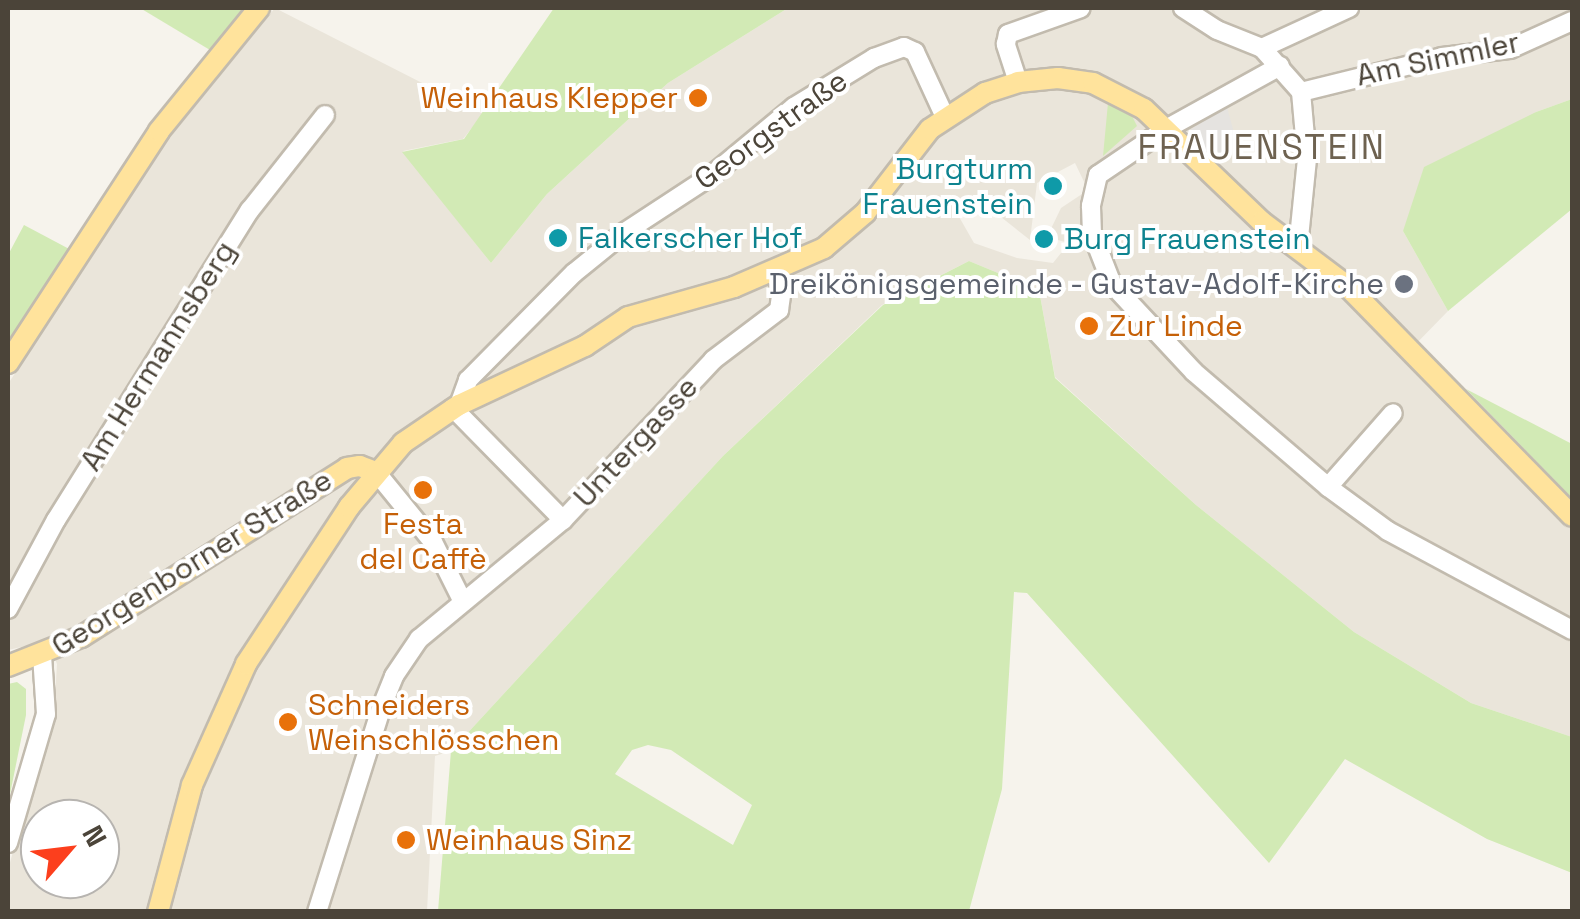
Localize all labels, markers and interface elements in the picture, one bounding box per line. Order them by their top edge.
street label: Am Simmler [1353,24,1523,94]
street label: Georgstraße [688,63,854,197]
place label: Weinhaus Klepper [420,80,678,116]
marker: Weinhaus Klepper [687,87,709,109]
district label: FRAUENSTEIN [1138,126,1386,168]
place label: Burgturm Frauenstein [862,151,1033,222]
marker: Burgturm Frauenstein [1042,175,1064,197]
place label: Falkerscher Hof [578,220,803,256]
place label: Burg Frauenstein [1064,221,1311,257]
marker: Falkerscher Hof [547,227,569,249]
marker: Burg Frauenstein [1033,228,1055,250]
street label: Am Hermannsberg [73,235,243,477]
place label: Dreikönigsgemeinde - Gustav-Adolf-Kirche [767,266,1384,302]
marker: Dreikönigsgemeinde - Gustav-Adolf-Kirche [1393,273,1415,295]
place label: Zur Linde [1109,308,1243,344]
marker: Zur Linde [1078,315,1100,337]
street label: Untergasse [566,369,706,515]
street label: Georgenborner Straße [45,462,339,664]
marker: Festa del Caffè [412,479,434,501]
place label: Festa del Caffè [359,506,487,576]
place label: Schneiders Weinschlösschen [308,687,559,758]
marker: Schneiders Weinschlösschen [277,711,299,733]
north arrow [20,799,120,899]
text: N [74,819,115,853]
place label: Weinhaus Sinz [426,822,632,858]
marker: Weinhaus Sinz [395,829,417,851]

